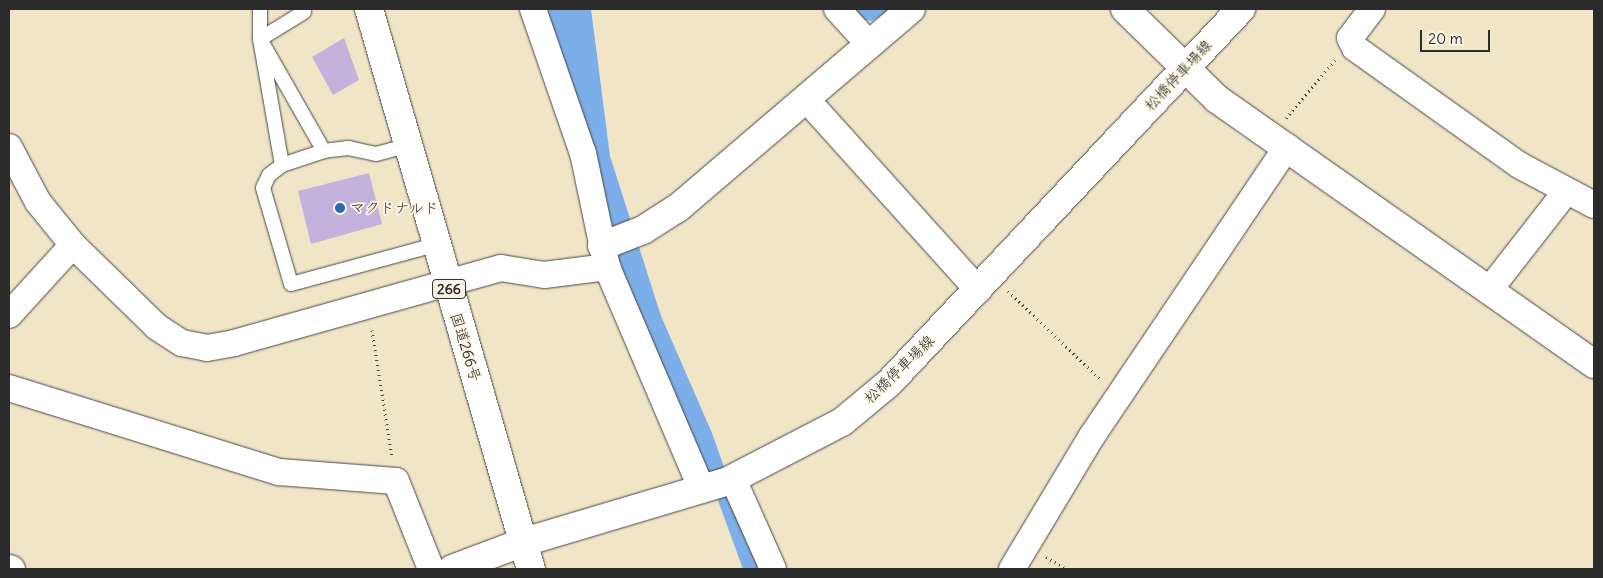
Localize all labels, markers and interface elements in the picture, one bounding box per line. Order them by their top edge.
scale bar [1423,20,1493,52]
text: 20 m [1428,29,1463,48]
street label: 松橋停車場線 [1141,36,1215,114]
place label: マクドナルド [350,199,440,217]
marker: マクドナルド [334,202,346,214]
road number: 266 [432,278,466,300]
street label: 国道266号 [447,311,485,383]
street label: 松橋停車場線 [860,331,938,407]

